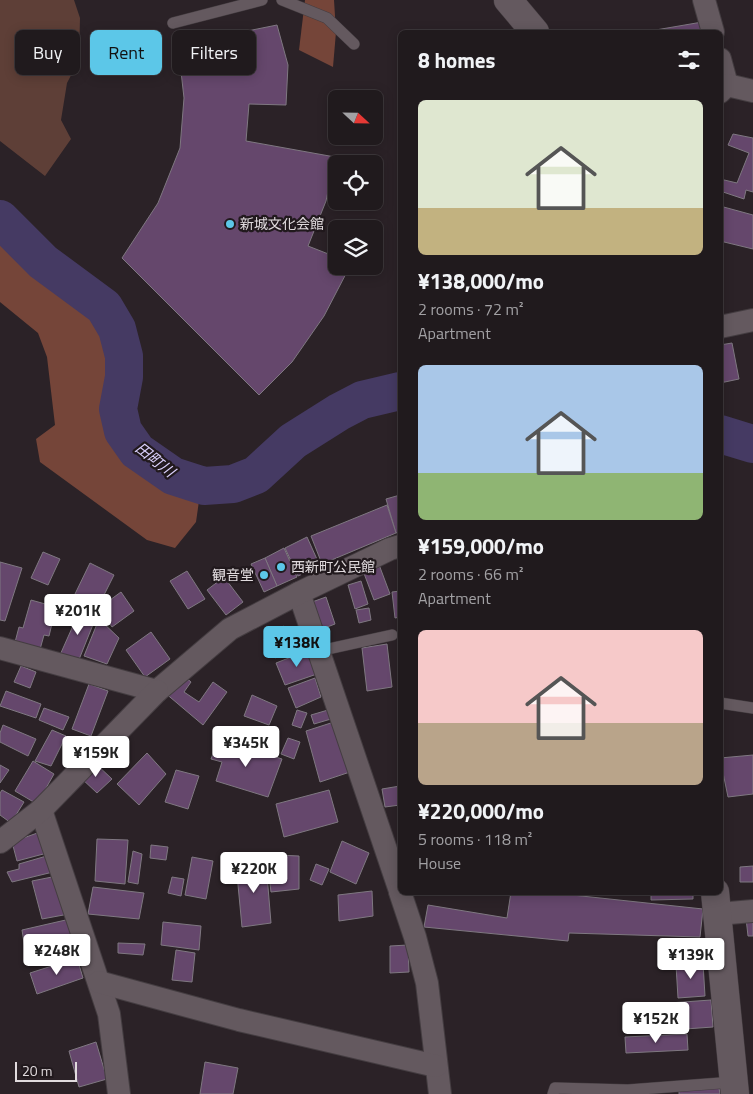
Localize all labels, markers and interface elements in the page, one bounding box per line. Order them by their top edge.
chip: Buy [15,30,80,75]
chip: Rent [90,30,162,75]
chip: Filters [172,30,256,75]
text: 8 homes [418,44,495,76]
icon: filters [675,46,703,74]
north arrow [328,90,382,145]
map controls [328,90,383,275]
icon: home [516,133,606,223]
button: locate [328,155,383,210]
place label: 新城文化会館 [240,213,324,234]
marker: 新城文化会館 [224,218,236,230]
button: layers [328,220,383,275]
text: ¥138,000/mo [418,265,544,297]
text: 2 rooms · 72 m² [418,297,523,321]
text: Apartment [418,321,491,345]
icon: home [516,398,606,488]
water label: 田町川 [130,437,182,484]
text: ¥159,000/mo [418,530,544,562]
place label: 西新町公民館 [291,556,375,577]
marker: 西新町公民館 [275,561,287,573]
text: 2 rooms · 66 m² [418,562,523,586]
place label: 観音堂 [212,564,254,585]
marker: 観音堂 [258,569,270,581]
text: Apartment [418,586,491,610]
pin: ¥201K [43,594,113,636]
text: ¥201K [55,598,101,622]
pin: ¥138K [262,626,332,668]
text: ¥138K [274,630,320,654]
icon: home [516,663,606,753]
pin: ¥345K [211,726,281,768]
text: ¥345K [223,730,269,754]
pin: ¥159K [61,736,131,778]
text: ¥159K [73,740,119,764]
text: ¥220,000/mo [418,795,544,827]
text: 5 rooms · 118 m² [418,827,532,851]
text: House [418,851,461,875]
pin: ¥220K [219,852,289,894]
text: ¥220K [231,856,277,880]
pin: ¥248K [22,934,92,976]
text: ¥248K [34,938,80,962]
pin: ¥139K [656,938,726,980]
text: ¥139K [668,942,714,966]
pin: ¥152K [621,1002,691,1044]
text: ¥152K [633,1006,679,1030]
scale bar [15,1059,78,1082]
text: 20 m [22,1060,52,1081]

